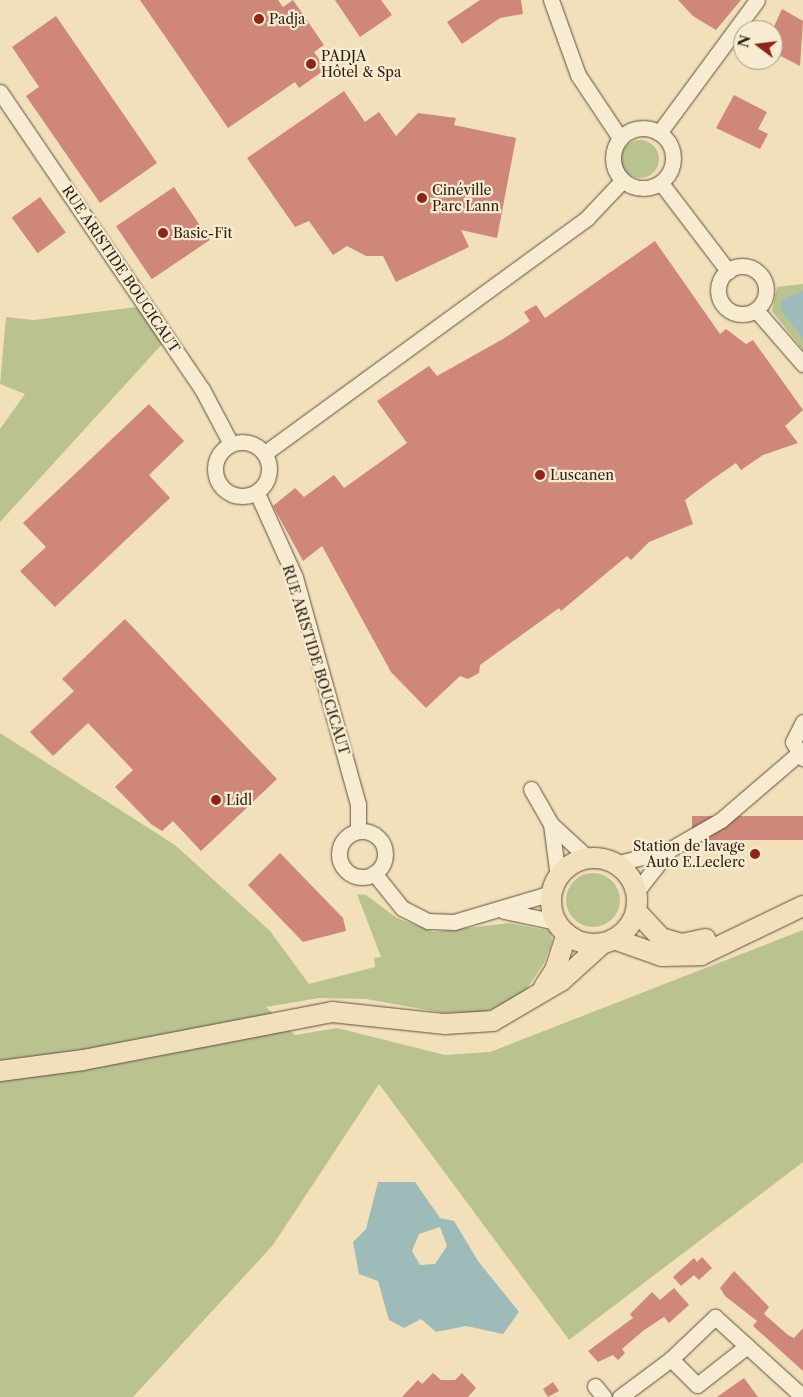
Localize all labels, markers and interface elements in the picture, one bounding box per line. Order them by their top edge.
place label: Padja [269,11,305,27]
marker: Padja [253,13,265,25]
north arrow [733,20,783,70]
text: N [734,33,755,50]
place label: PADJA Hôtel & Spa [321,48,401,80]
marker: PADJA Hôtel & Spa [305,58,317,70]
street label: RUE ARISTIDE BOUCICAUT [58,182,184,356]
place label: Cinéville Parc Lann [432,182,499,214]
marker: Cinéville Parc Lann [416,192,428,204]
place label: Basic-Fit [173,225,232,241]
marker: Basic-Fit [157,227,169,239]
place label: Luscanen [550,467,614,483]
marker: Luscanen [534,469,546,481]
street label: RUE ARISTIDE BOUCICAUT [279,563,353,757]
place label: Lidl [226,792,252,808]
marker: Lidl [210,794,222,806]
place label: Station de lavage Auto E.Leclerc [633,838,745,870]
marker: Station de lavage Auto E.Leclerc [749,848,761,860]

